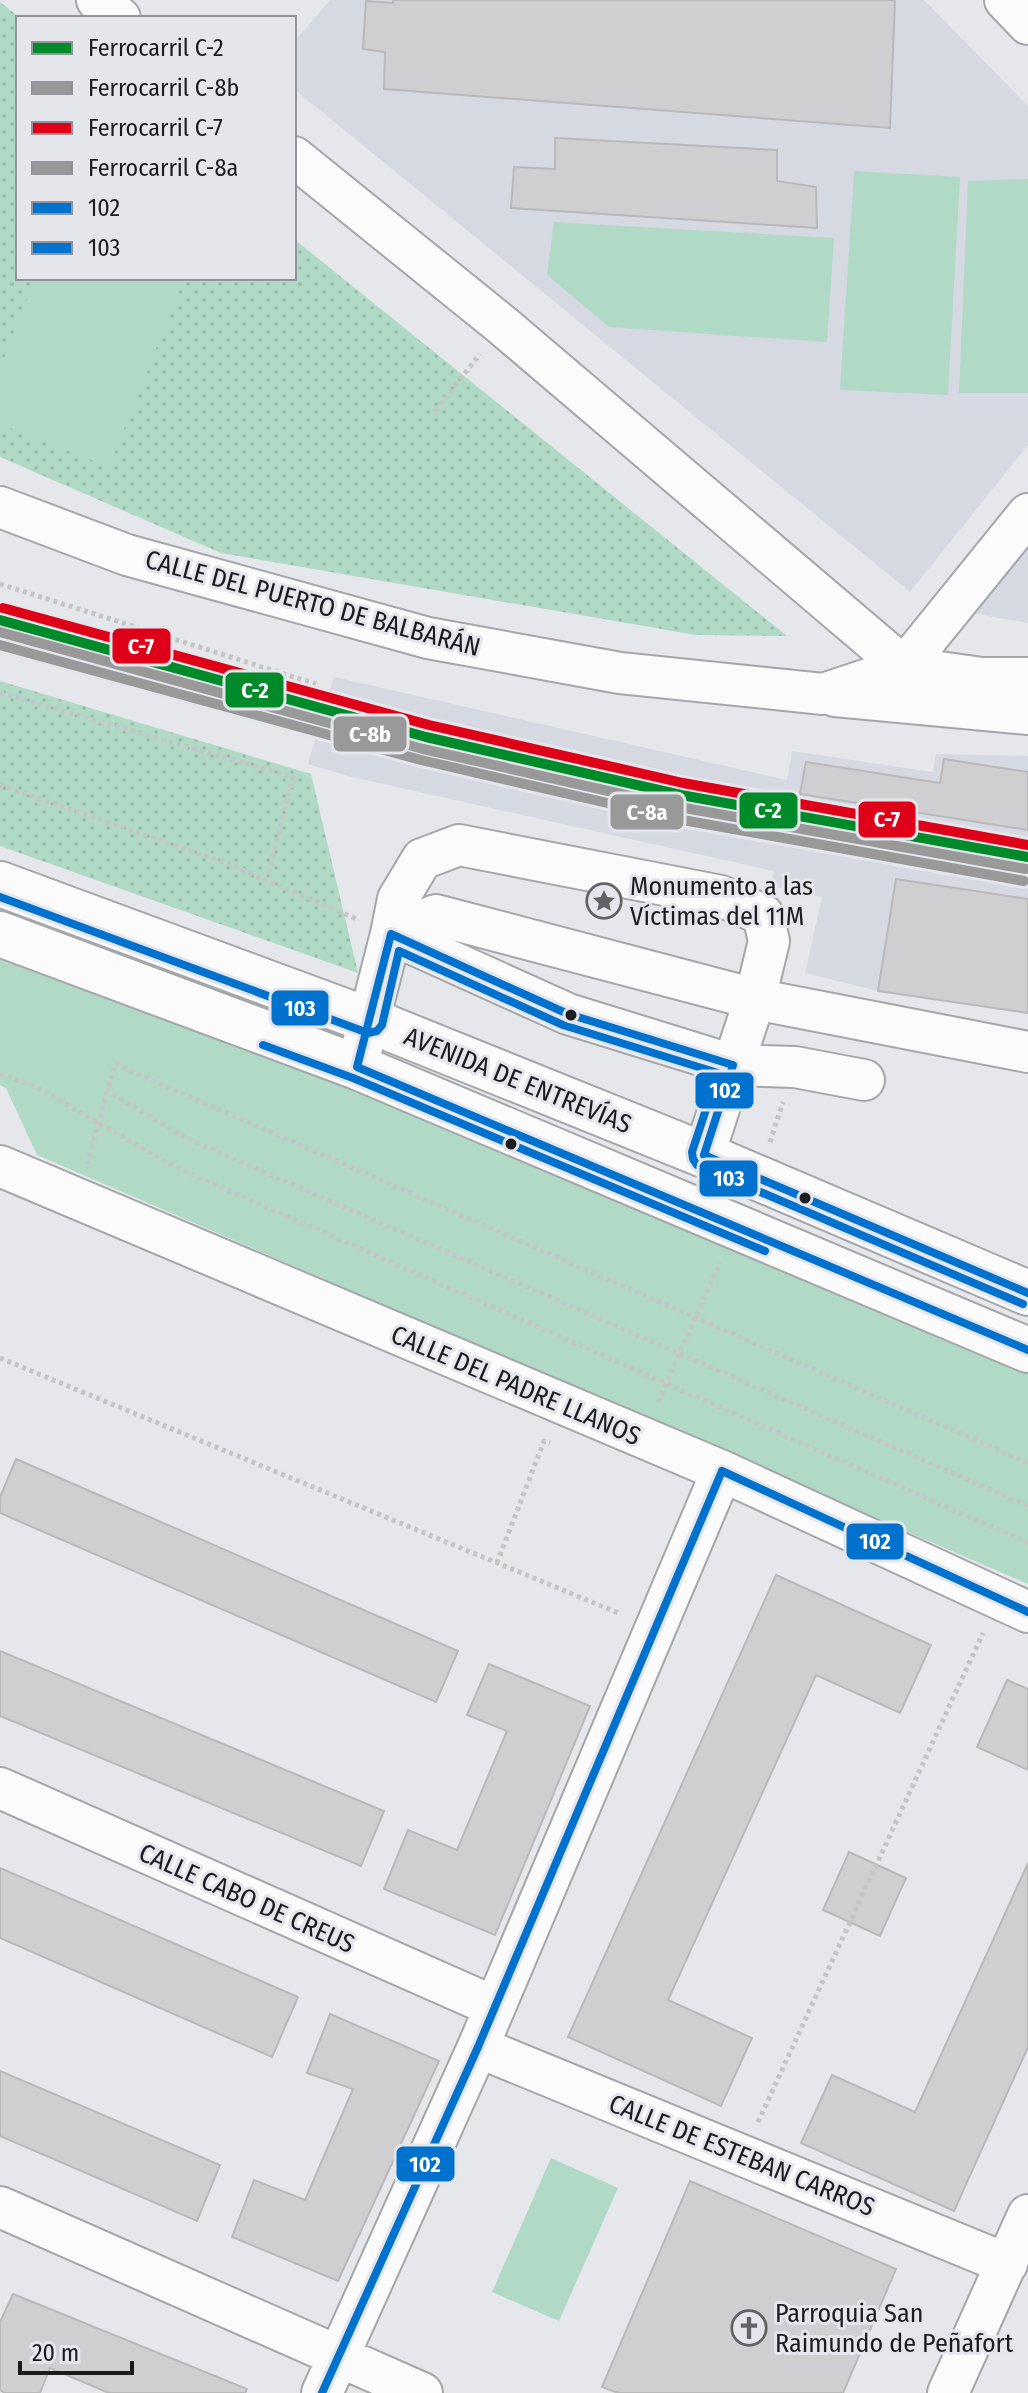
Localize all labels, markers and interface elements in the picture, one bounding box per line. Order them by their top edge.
legend [16,16,296,280]
text: Ferrocarril C-2 [88,34,224,62]
text: Ferrocarril C-8b [88,74,239,102]
text: Ferrocarril C-7 [88,114,223,142]
text: Ferrocarril C-8a [88,154,238,182]
text: 102 [88,194,120,222]
text: 103 [88,234,120,262]
street label: CALLE DEL PUERTO DE BALBARÁN [142,544,484,663]
line badge: C-7 [111,627,172,665]
text: C-7 [128,633,155,660]
line badge: C-2 [224,671,285,709]
text: C-2 [241,677,269,704]
line badge: C-8b [332,715,408,753]
text: C-8b [349,721,391,748]
line badge: C-2 [738,791,799,830]
line badge: C-8a [609,793,685,831]
text: C-2 [754,797,782,824]
text: C-8a [626,799,668,826]
line badge: C-7 [857,800,917,839]
text: C-7 [874,806,901,833]
place label: Monumento a las Víctimas del 11M [630,871,813,932]
place icon: Monumento a las Víctimas del 11M [585,882,623,920]
line badge: 103 [270,989,330,1027]
text: 103 [284,995,316,1022]
unlabelled marker [563,1007,579,1023]
street label: AVENIDA DE ENTREVÍAS [400,1021,636,1140]
line badge: 102 [694,1071,755,1110]
text: 102 [709,1077,741,1104]
unlabelled marker [503,1136,519,1152]
line badge: 103 [698,1159,759,1198]
text: 103 [713,1165,745,1192]
unlabelled marker [797,1190,813,1206]
street label: CALLE DEL PADRE LLANOS [386,1319,645,1452]
line badge: 102 [845,1522,905,1561]
text: 102 [859,1528,891,1555]
street label: CALLE CABO DE CREUS [134,1837,359,1960]
street label: CALLE DE ESTEBAN CARROS [604,2088,879,2223]
line badge: 102 [395,2145,456,2183]
text: 102 [409,2151,441,2178]
place label: Parroquia San Raimundo de Peñafort [775,2298,1014,2359]
church icon: Parroquia San Raimundo de Peñafort [730,2309,768,2347]
scale bar [20,2325,132,2375]
text: 20 m [32,2339,79,2367]

